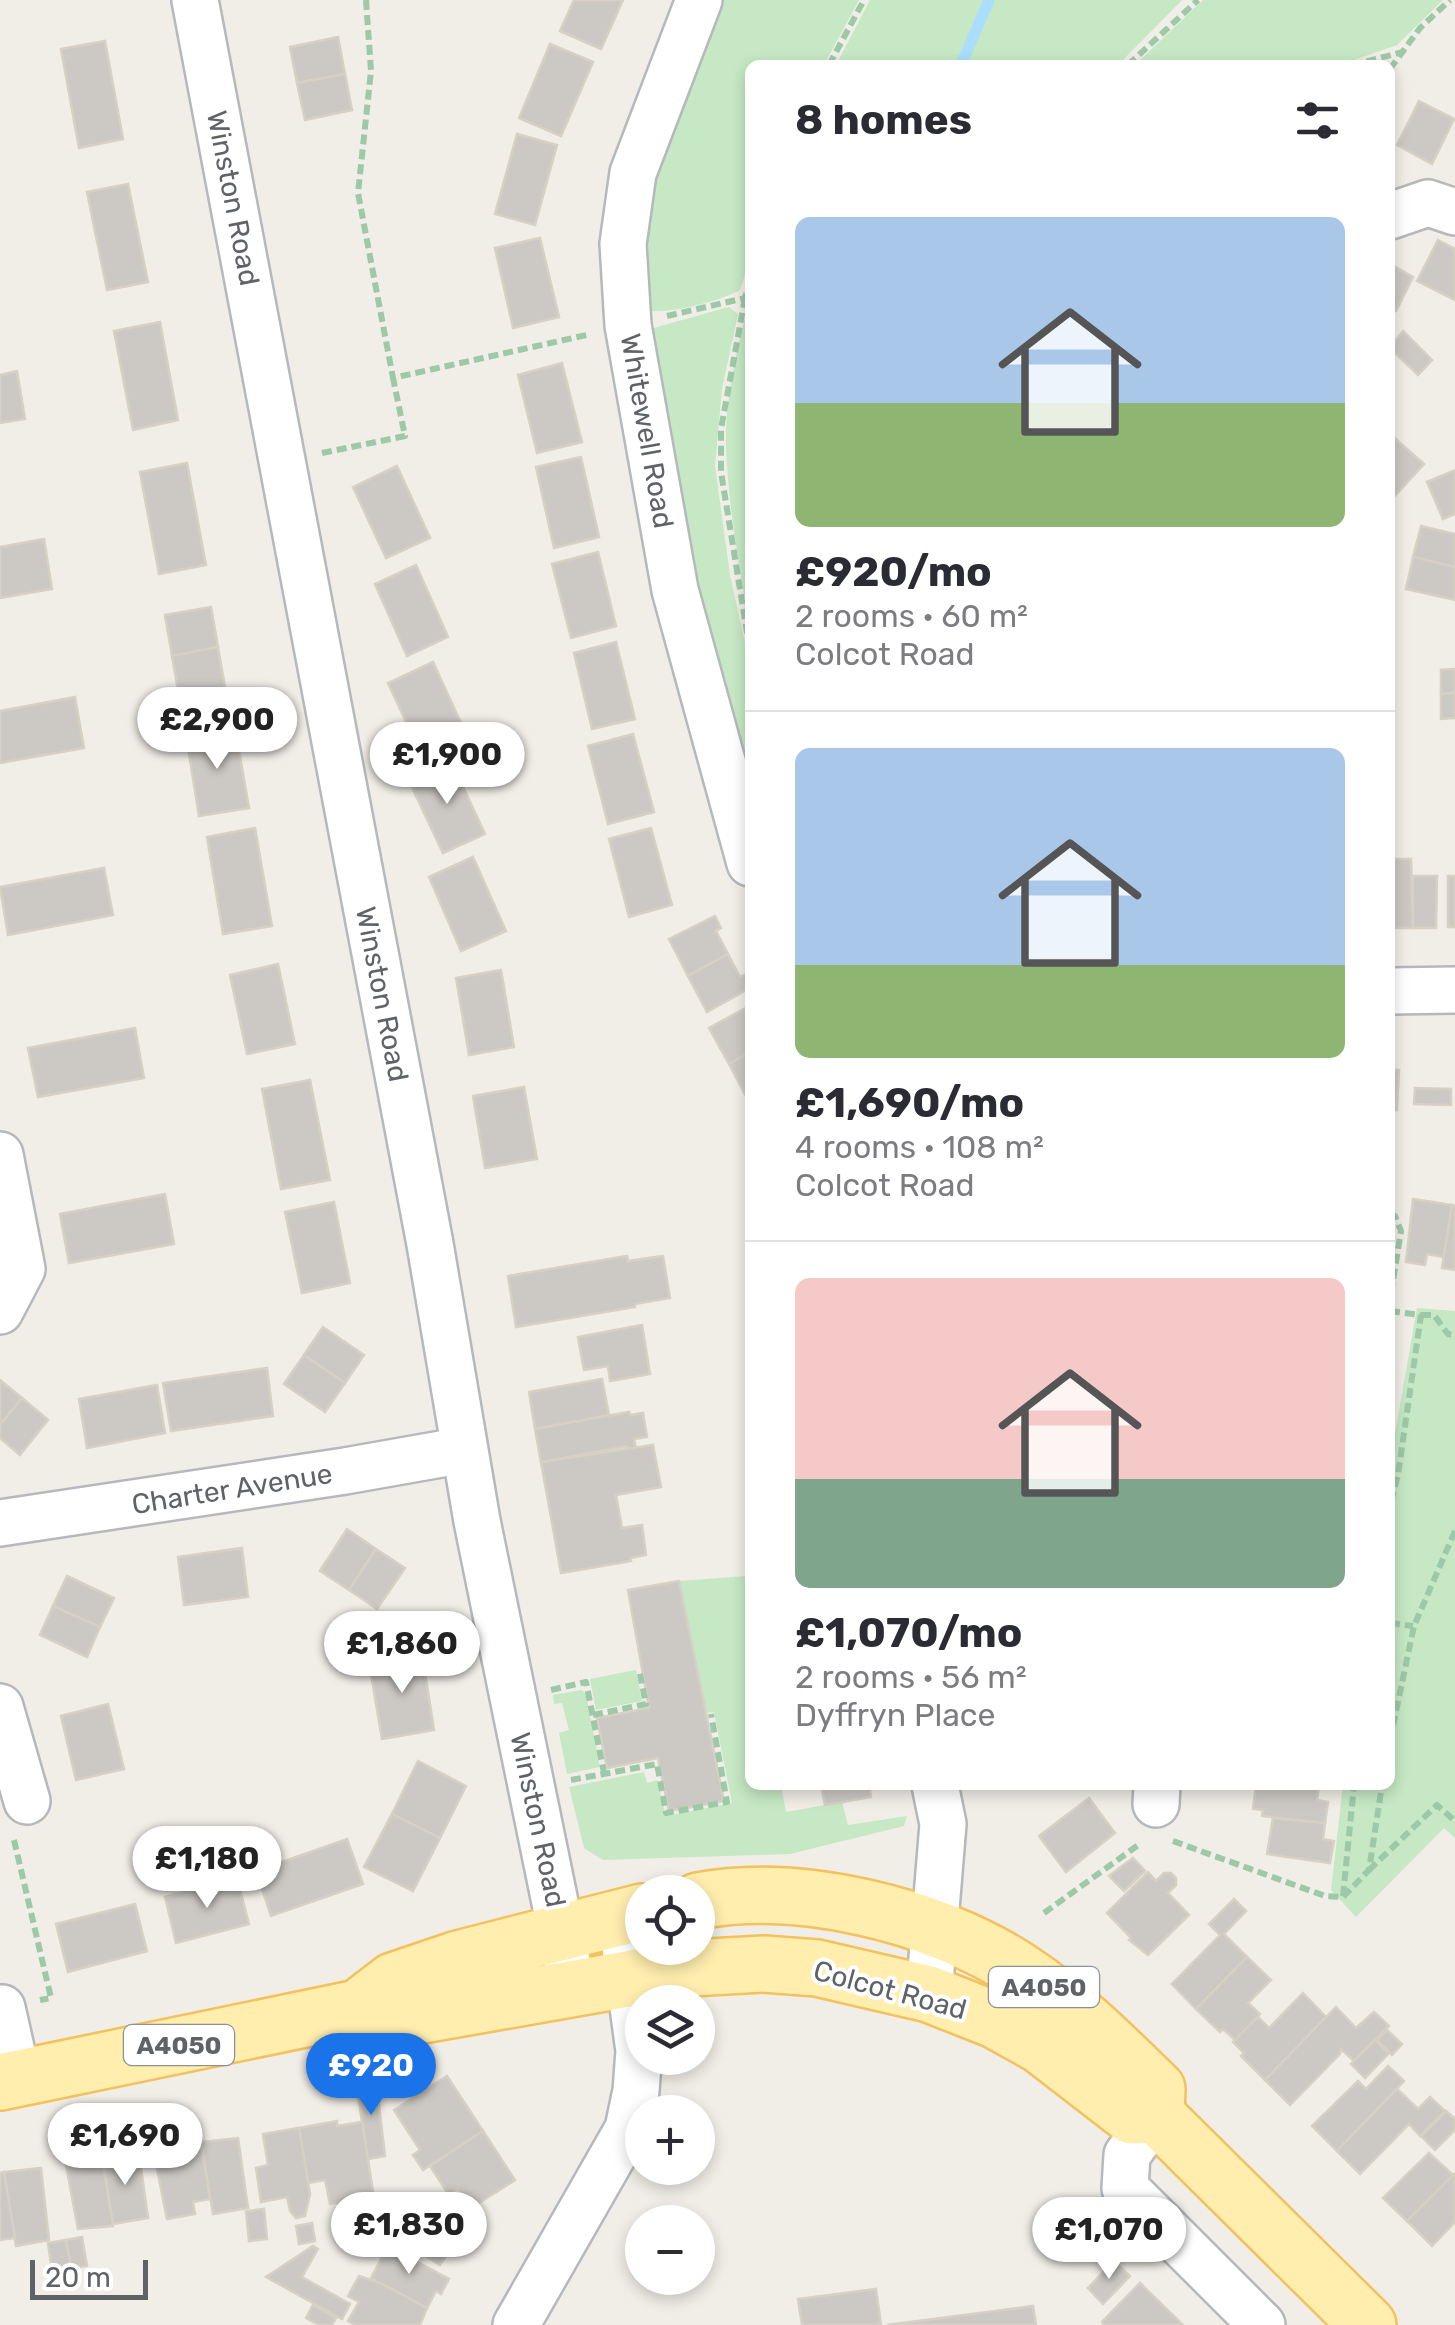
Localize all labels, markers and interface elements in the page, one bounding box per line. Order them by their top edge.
icon: filters [1290,93,1345,148]
text: 8 homes [795,95,972,145]
street label: Winston Road [200,108,266,288]
icon: home [980,282,1160,462]
street label: Whitewell Road [614,331,680,531]
text: £920/mo [795,547,992,597]
text: 2 rooms · 60 m² [795,597,1028,635]
text: Colcot Road [795,635,975,673]
pin: £2,900 [136,687,298,772]
text: £2,900 [159,700,275,738]
pin: £1,900 [366,722,528,807]
text: £1,900 [392,735,502,773]
icon: home [980,813,1160,993]
street label: Winston Road [349,904,415,1084]
text: £1,690/mo [795,1078,1024,1128]
text: 4 rooms · 108 m² [795,1128,1044,1166]
text: Colcot Road [795,1166,975,1204]
icon: home [980,1343,1160,1523]
street label: Charter Avenue [129,1457,335,1521]
text: £1,070/mo [795,1608,1022,1658]
pin: £1,860 [321,1611,483,1696]
text: £1,860 [346,1624,458,1662]
text: 2 rooms · 56 m² [795,1658,1027,1696]
text: Dyffryn Place [795,1696,995,1734]
street label: Winston Road [503,1730,573,1910]
pin: £1,180 [126,1826,288,1911]
text: £1,180 [154,1839,260,1877]
map controls [625,1875,715,2295]
button: locate [625,1875,715,1965]
street label: Colcot Road [810,1954,970,2026]
road number: A4050 [989,1967,1099,2007]
button: layers [625,1985,715,2075]
road number: A4050 [124,2025,234,2065]
pin: £920 [312,2033,430,2118]
text: £920 [328,2046,414,2084]
button: + [625,2095,715,2185]
pin: £1,690 [44,2103,206,2188]
text: £1,690 [70,2116,180,2154]
pin: £1,830 [328,2192,490,2277]
pin: £1,070 [1028,2197,1190,2282]
text: £1,830 [353,2205,465,2243]
button: − [625,2205,715,2295]
text: £1,070 [1054,2210,1164,2248]
scale bar [30,2255,148,2300]
text: 20 m [45,2261,111,2294]

